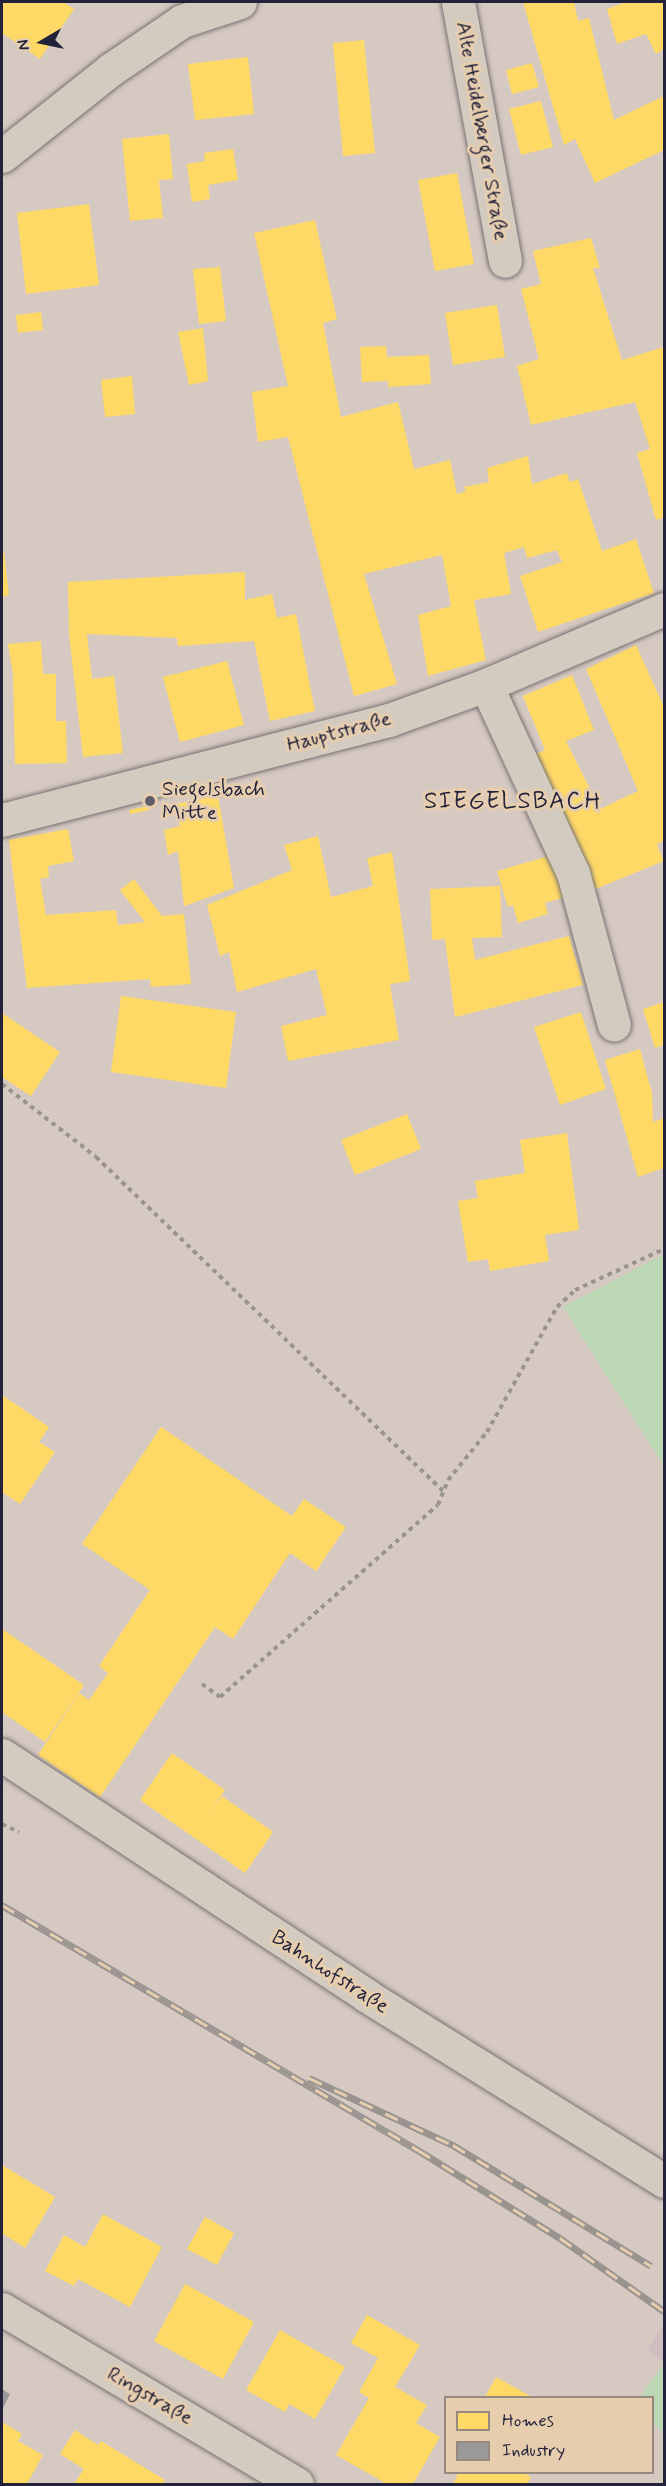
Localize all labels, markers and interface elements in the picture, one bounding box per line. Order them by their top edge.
north arrow [12,12,72,72]
street label: Alte Heidelberger Straße [450,20,514,242]
text: N [13,38,35,52]
street label: Hauptstraße [284,706,394,758]
place label: Siegelsbach Mitte [162,776,265,826]
district label: SIEGELSBACH [424,788,602,816]
marker: Siegelsbach Mitte [143,794,157,808]
street label: Bahnhofstraße [267,1925,393,2019]
street label: Ringstraße [103,2361,197,2431]
legend [444,2396,654,2474]
text: Homes [502,2409,554,2433]
text: Industry [502,2439,565,2463]

